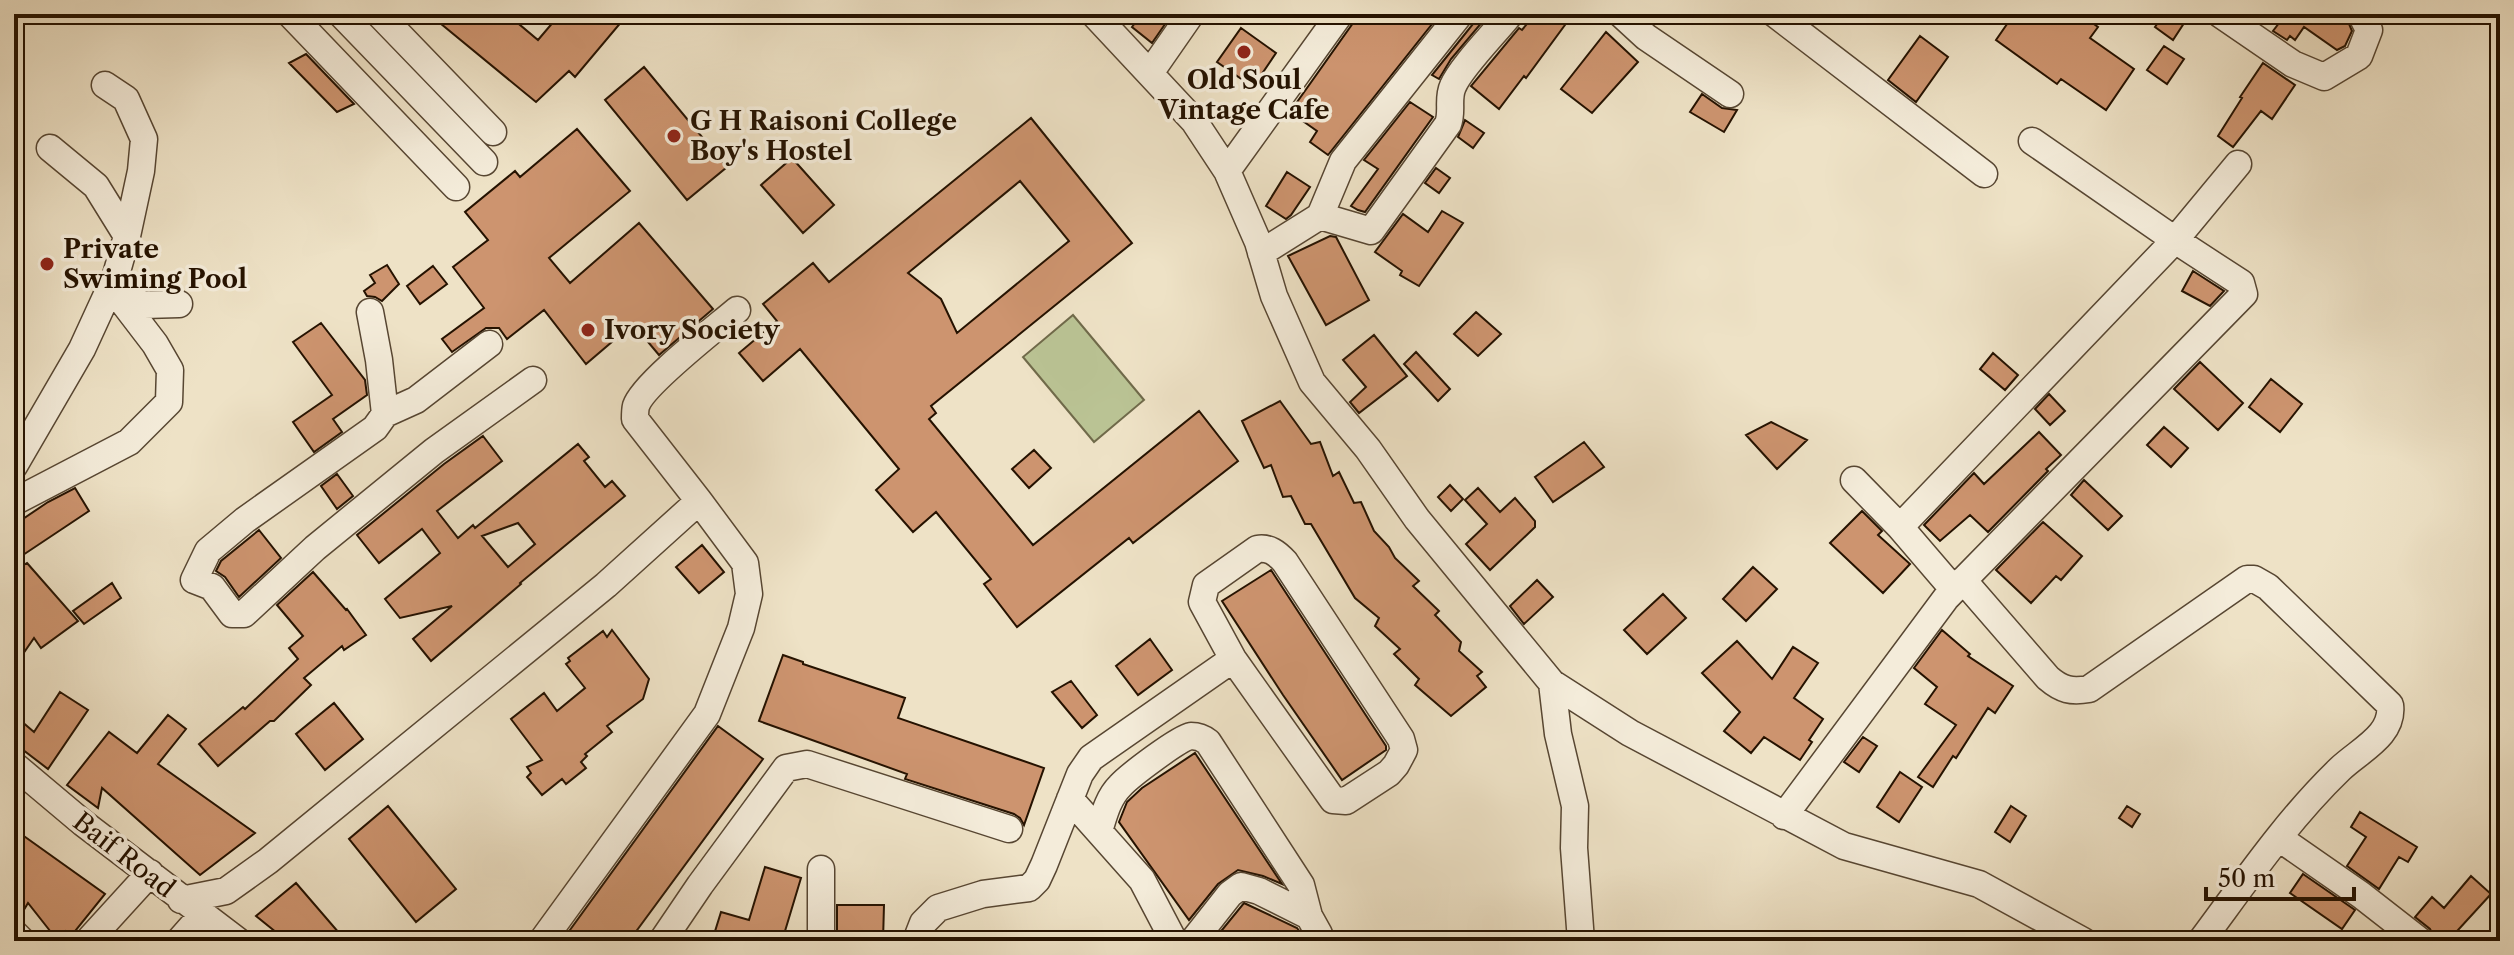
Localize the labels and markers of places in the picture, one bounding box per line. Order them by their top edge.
marker: Old Soul Vintage Cafe [1235,43,1253,61]
place label: Old Soul Vintage Cafe [1157,64,1330,126]
place label: G H Raisoni College Boy's Hostel [690,105,957,167]
marker: G H Raisoni College Boy's Hostel [665,127,683,145]
place label: Private Swiming Pool [63,233,247,295]
marker: Private Swiming Pool [38,255,56,273]
place label: Ivory Society [604,314,780,346]
marker: Ivory Society [579,321,597,339]

